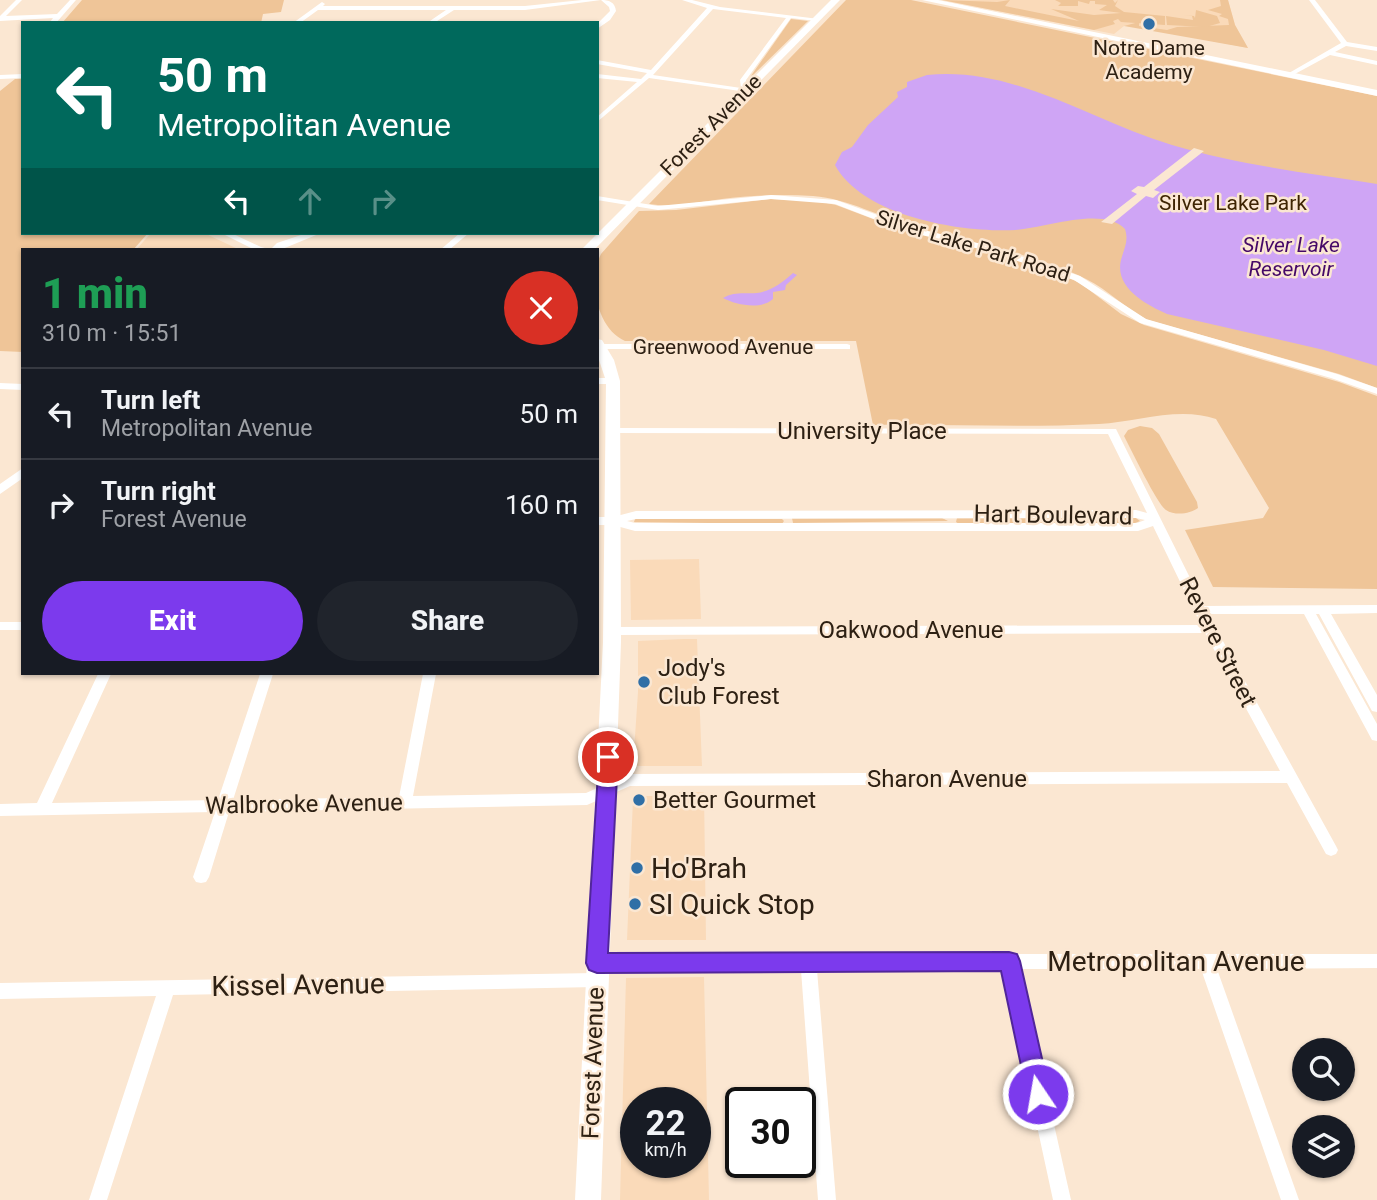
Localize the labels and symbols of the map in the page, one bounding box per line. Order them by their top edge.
marker: Notre Dame Academy [1141,16,1157,32]
place label: Notre Dame Academy [1093,36,1205,84]
street label: Forest Avenue [655,69,767,181]
park label: Silver Lake Park [1159,191,1307,215]
street label: Silver Lake Park Road [873,205,1073,287]
water label: Silver Lake Reservoir [1242,233,1340,281]
street label: Greenwood Avenue [633,335,813,359]
street label: University Place [777,417,947,445]
street label: Hart Boulevard [973,500,1133,530]
street label: Revere Street [1173,573,1263,712]
street label: Oakwood Avenue [818,616,1004,644]
place label: Jody's Club Forest [658,654,780,710]
marker: Jody's Club Forest [636,674,652,690]
pin [578,727,638,787]
street label: Sharon Avenue [867,765,1027,793]
place label: Better Gourmet [653,786,816,814]
street label: Walbrooke Avenue [205,788,403,820]
marker: Better Gourmet [631,792,647,808]
place label: Ho'Brah [651,852,747,885]
marker: Ho'Brah [629,860,645,876]
place label: SI Quick Stop [649,888,815,921]
marker: SI Quick Stop [627,896,643,912]
street label: Metropolitan Avenue [1047,945,1305,978]
street label: Kissel Avenue [211,967,385,1003]
street label: Forest Avenue [576,987,610,1139]
position arrow [1001,1057,1075,1131]
speed limit sign: 30 [725,1087,816,1178]

